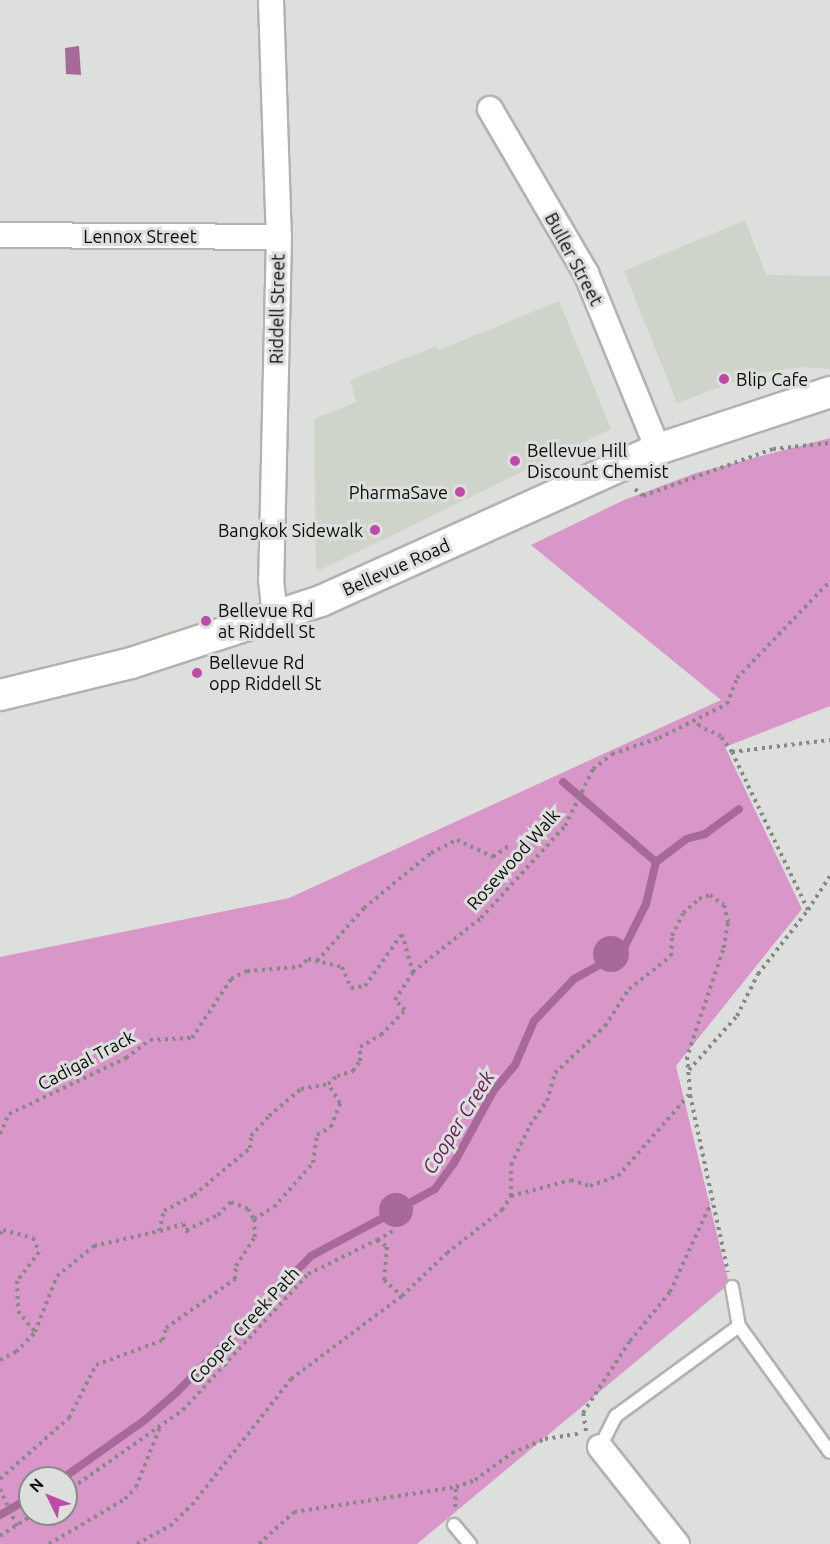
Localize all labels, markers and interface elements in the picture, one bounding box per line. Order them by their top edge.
street label: Buller Street [540,209,608,309]
street label: Lennox Street [83,225,197,247]
street label: Riddell Street [265,254,289,364]
place label: Blip Cafe [736,368,808,390]
marker: Blip Cafe [717,372,731,386]
place label: Bellevue Hill Discount Chemist [527,440,669,482]
marker: Bellevue Hill Discount Chemist [508,454,522,468]
place label: PharmaSave [349,481,448,503]
marker: PharmaSave [453,485,467,499]
place label: Bangkok Sidewalk [218,519,363,541]
marker: Bangkok Sidewalk [368,523,382,537]
street label: Bellevue Road [339,534,453,600]
place label: Bellevue Rd at Riddell St [218,600,315,642]
marker: Bellevue Rd at Riddell St [199,614,213,628]
place label: Bellevue Rd opp Riddell St [209,652,321,694]
marker: Bellevue Rd opp Riddell St [190,666,204,680]
street label: Rosewood Walk [462,804,564,914]
street label: Cadigal Track [34,1025,138,1095]
water label: Cooper Creek [417,1066,499,1178]
street label: Cooper Creek Path [184,1262,304,1388]
north arrow [18,1466,78,1526]
text: N [26,1475,47,1496]

